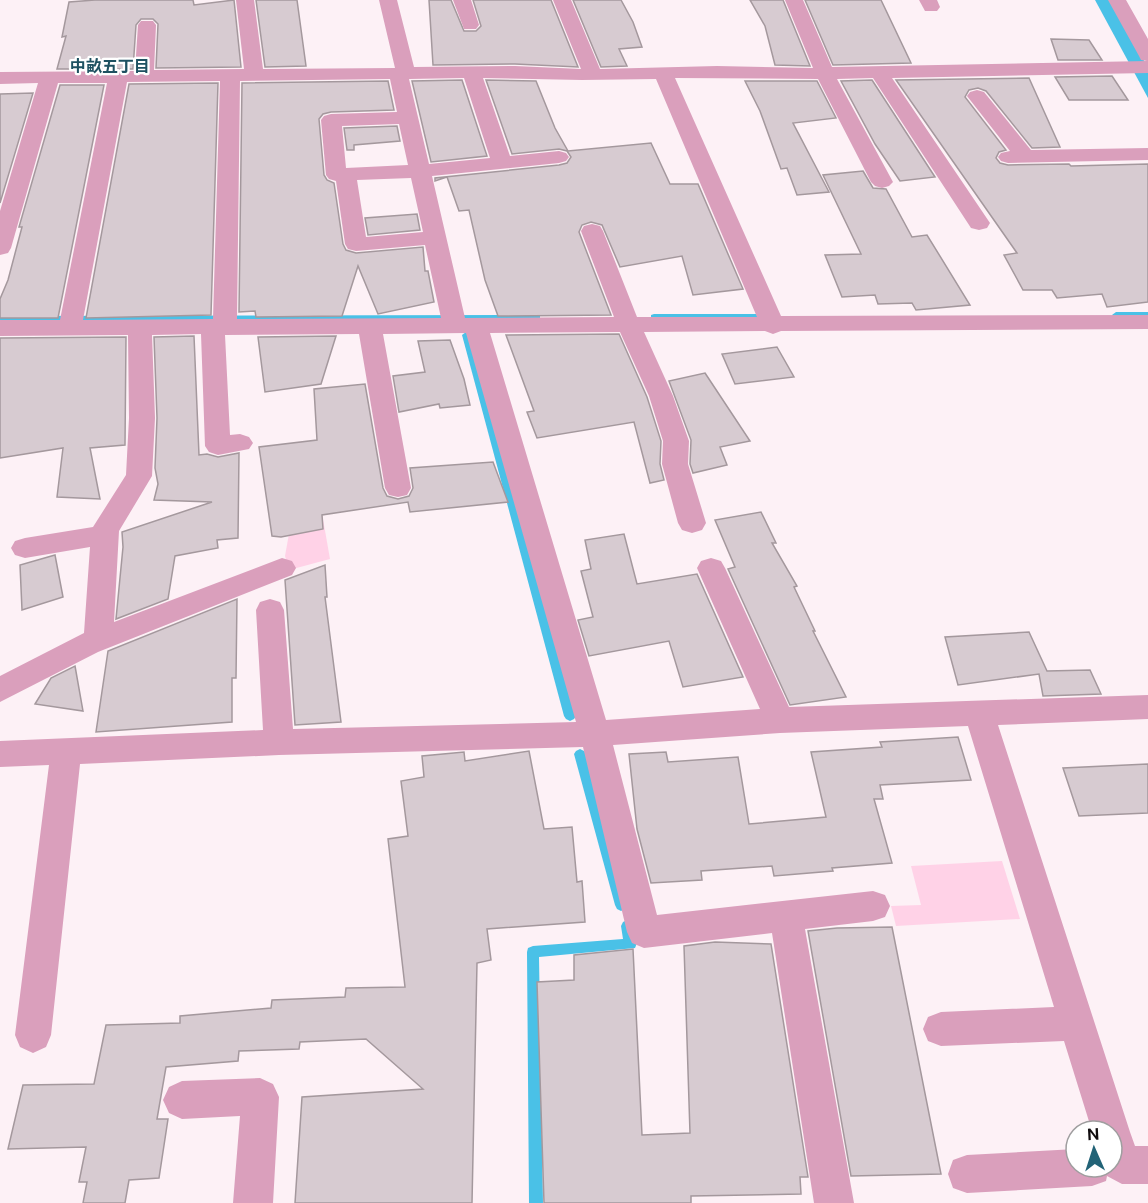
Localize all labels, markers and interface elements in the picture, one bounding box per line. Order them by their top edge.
district label: 中畝五丁目 [70,57,150,76]
north arrow [1064,1119,1124,1179]
text: N [1086,1125,1100,1144]

